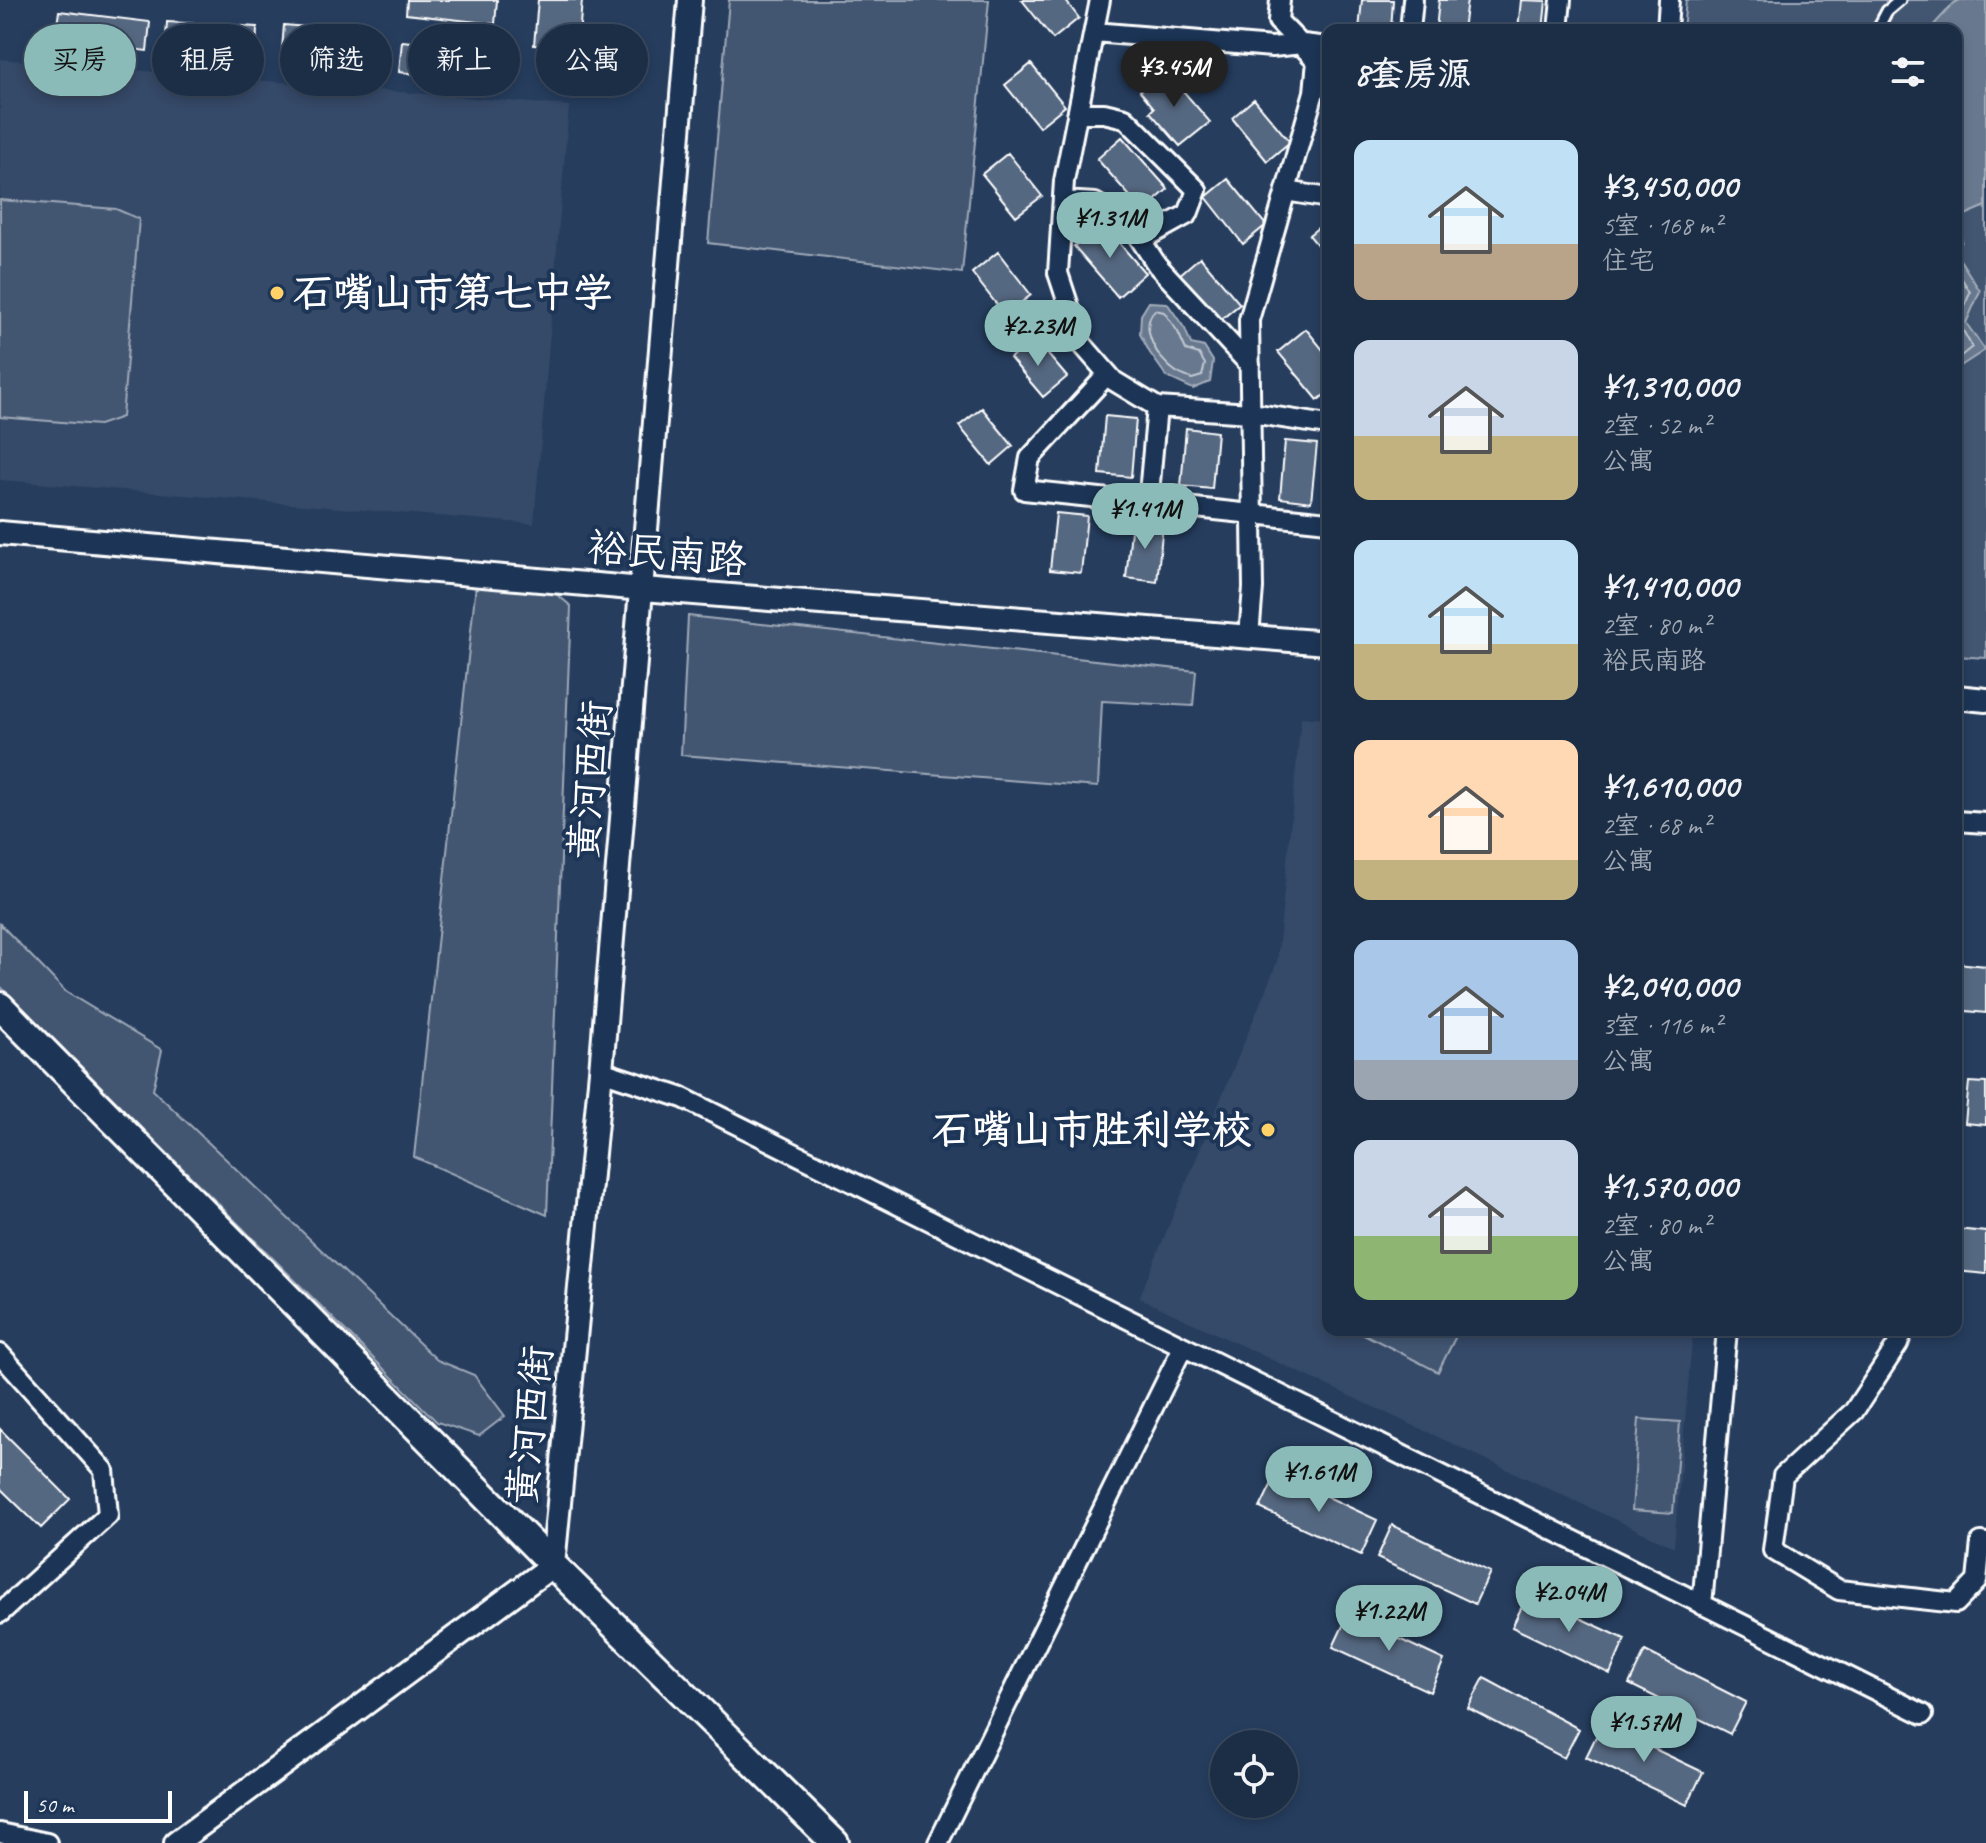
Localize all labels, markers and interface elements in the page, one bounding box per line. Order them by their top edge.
chip: 买房 [24,24,136,96]
chip: 租房 [152,24,264,96]
chip: 筛选 [280,24,392,96]
chip: 新上 [408,24,520,96]
chip: 公寓 [536,24,648,96]
pin: ¥3.45M [1109,41,1239,109]
text: ¥3.45M [1139,50,1209,83]
icon: filters [1886,50,1930,94]
text: 8套房源 [1354,52,1471,95]
text: ¥3,450,000 [1602,164,1737,207]
icon: home [1418,172,1514,268]
pin: ¥1.31M [1045,192,1175,260]
text: ¥1.31M [1075,201,1145,234]
text: 5室 · 168 m² [1602,209,1721,242]
text: 住宅 [1602,244,1654,277]
place label: 石嘴山市第七中学 [293,268,613,318]
marker: 石嘴山市第七中学 [268,284,286,302]
pin: ¥2.23M [973,300,1103,368]
text: ¥2.23M [1003,309,1073,342]
text: ¥1,310,000 [1602,364,1738,407]
icon: home [1418,372,1514,468]
text: 2室 · 52 m² [1602,409,1710,442]
text: 公寓 [1602,444,1654,477]
pin: ¥1.41M [1080,483,1210,551]
text: ¥1.41M [1110,492,1180,525]
street label: 裕民南路 [585,522,749,586]
text: ¥1,410,000 [1602,564,1738,607]
icon: home [1418,572,1514,668]
text: 2室 · 80 m² [1602,609,1710,642]
text: 裕民南路 [1602,644,1706,677]
street label: 黄河西街 [558,698,622,862]
text: ¥1,610,000 [1602,764,1739,807]
icon: home [1418,772,1514,868]
text: 2室 · 68 m² [1602,809,1710,842]
text: 公寓 [1602,844,1654,877]
text: ¥2,040,000 [1602,964,1738,1007]
icon: home [1418,972,1514,1068]
text: 3室 · 116 m² [1602,1009,1721,1042]
text: 公寓 [1602,1044,1654,1077]
place label: 石嘴山市胜利学校 [932,1105,1252,1155]
marker: 石嘴山市胜利学校 [1259,1121,1277,1139]
text: ¥1,570,000 [1602,1164,1737,1207]
icon: home [1418,1172,1514,1268]
text: 2室 · 80 m² [1602,1209,1710,1242]
text: 公寓 [1602,1244,1654,1277]
street label: 黄河西街 [497,1343,563,1507]
pin: ¥1.61M [1254,1446,1384,1514]
text: ¥1.61M [1283,1455,1355,1488]
pin: ¥2.04M [1504,1566,1634,1634]
text: ¥2.04M [1534,1575,1604,1608]
pin: ¥1.22M [1324,1585,1454,1653]
text: ¥1.22M [1354,1594,1424,1627]
pin: ¥1.57M [1579,1696,1709,1764]
text: ¥1.57M [1609,1705,1679,1738]
map controls [1210,1730,1298,1818]
button: locate [1210,1730,1298,1818]
scale bar [24,1787,172,1823]
text: 50 m [36,1791,73,1819]

